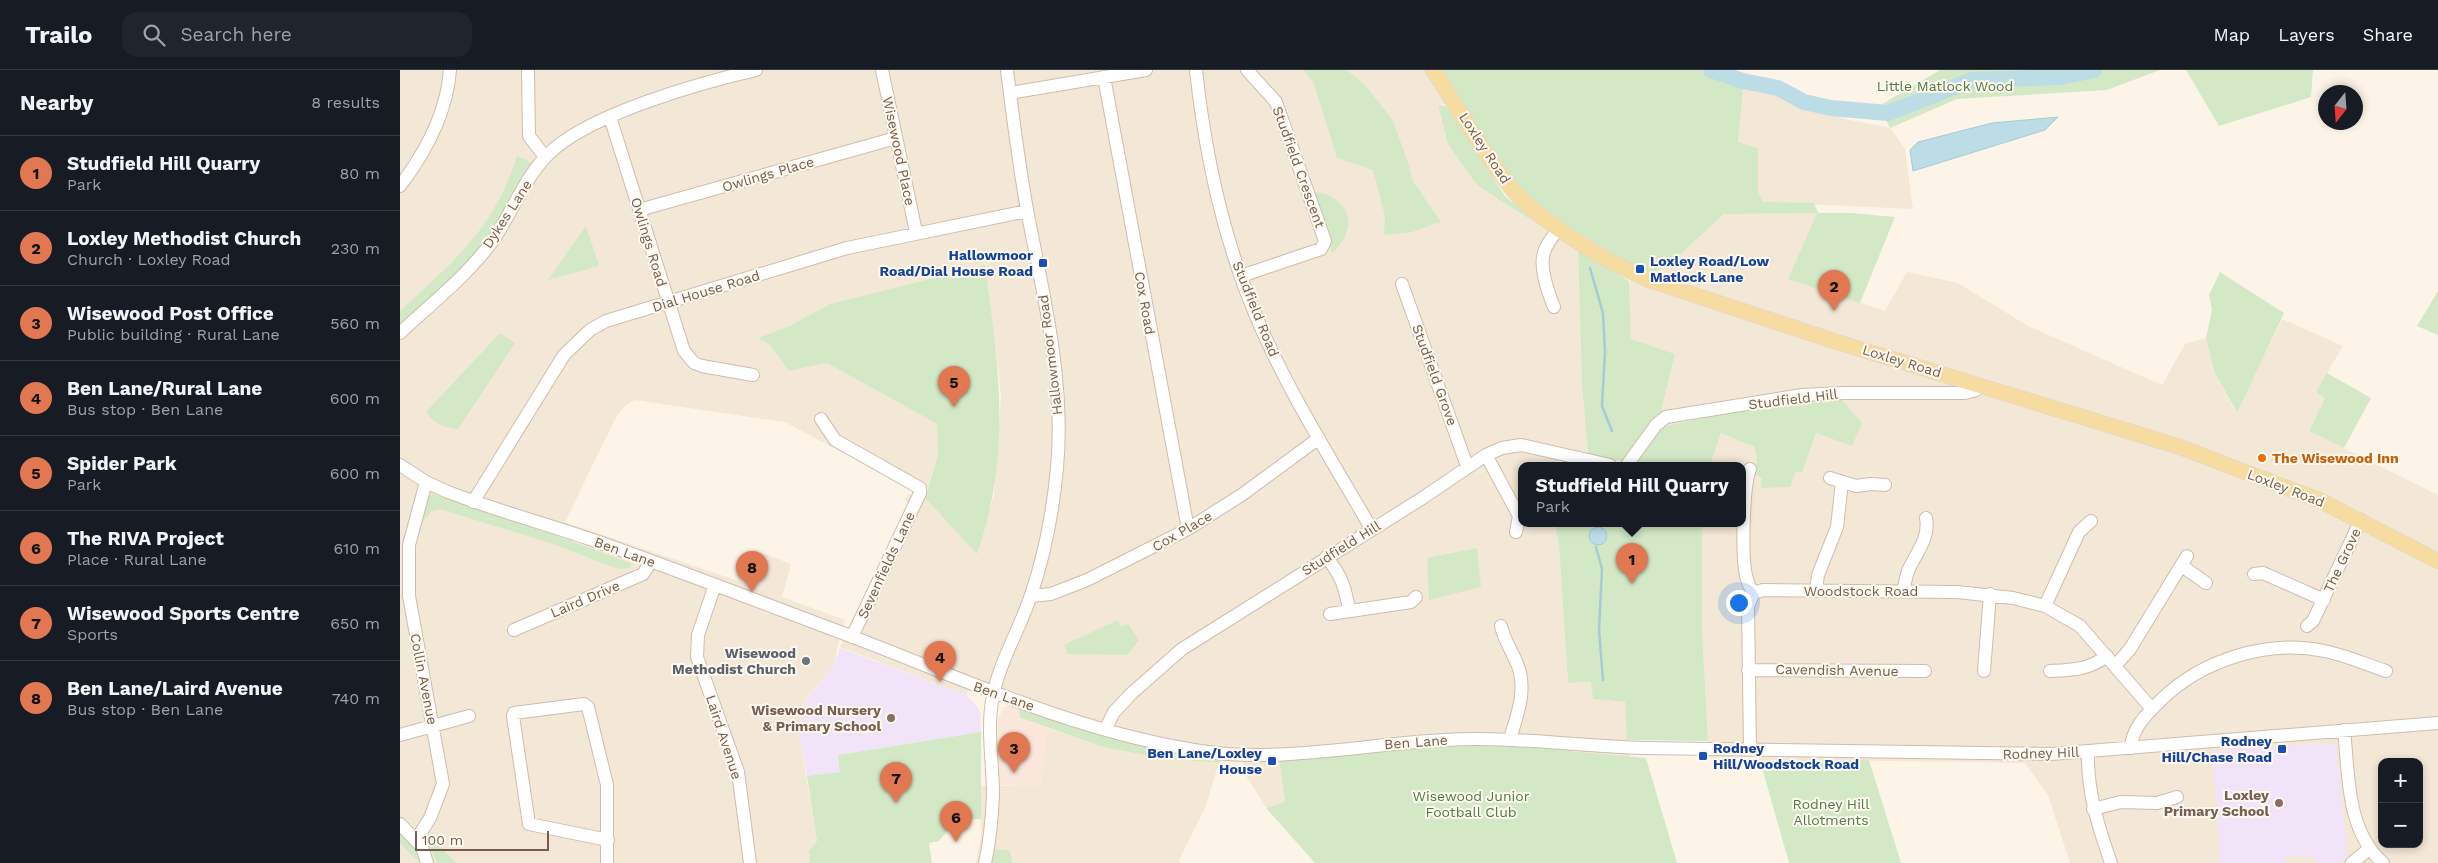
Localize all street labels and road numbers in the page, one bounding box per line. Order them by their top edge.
street label: Wisewood Place [880,95,918,207]
street label: Studfield Crescent [1270,104,1329,230]
street label: Loxley Road [1456,109,1514,187]
street label: Owlings Place [720,153,816,195]
street label: Dykes Lane [479,177,535,251]
street label: Owlings Road [628,195,670,289]
street label: Studfield Road [1230,259,1282,359]
street label: Dial House Road [650,267,762,315]
street label: Cox Road [1132,270,1158,336]
street label: Hallowmoor Road [1035,294,1065,416]
street label: Studfield Grove [1409,322,1461,428]
street label: Loxley Road [1861,341,1943,381]
street label: Studfield Hill [1747,385,1839,412]
street label: Loxley Road [2245,466,2327,510]
street label: Cox Place [1149,507,1215,555]
street label: Sevenfields Lane [854,509,918,621]
street label: Studfield Hill [1299,517,1384,579]
street label: The Grove [2320,525,2364,595]
street label: Ben Lane [592,534,658,570]
street label: Laird Drive [548,577,622,621]
street label: Woodstock Road [1804,583,1918,599]
street label: Collin Avenue [407,632,441,726]
street label: Cavendish Avenue [1775,661,1899,679]
street label: Ben Lane [971,678,1037,714]
street label: Laird Avenue [703,693,745,781]
street label: Ben Lane [1384,732,1448,752]
street label: Rodney Hill [2002,744,2080,762]

